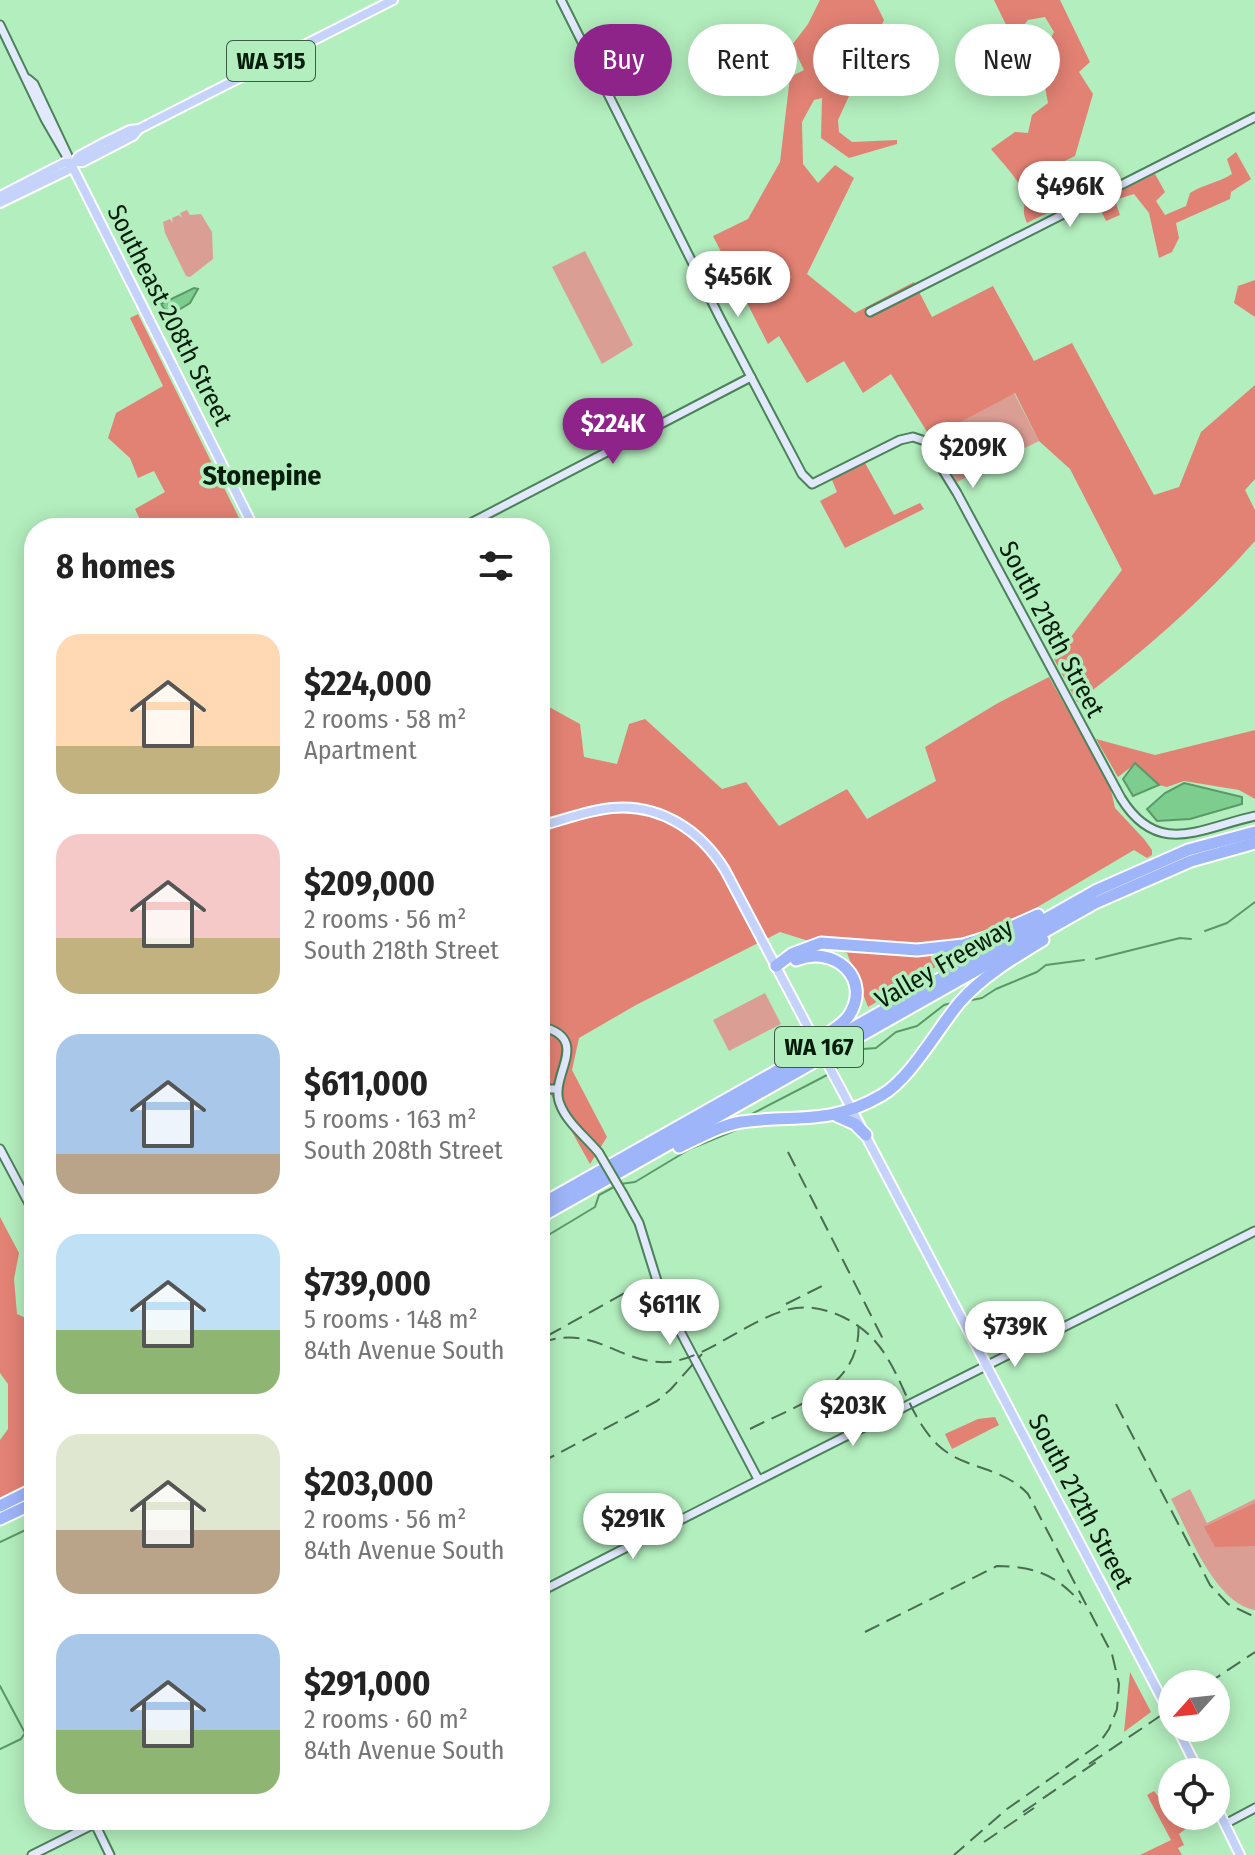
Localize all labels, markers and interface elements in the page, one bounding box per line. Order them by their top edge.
chip: Buy [574,24,672,96]
chip: Rent [688,24,797,96]
chip: Filters [813,24,939,96]
chip: New [955,24,1060,96]
road number: WA 515 [227,41,315,81]
pin: $496K [1014,161,1126,229]
text: $496K [1036,171,1104,202]
street label: Southeast 208th Street [100,200,239,431]
pin: $456K [682,251,794,319]
text: $456K [704,261,772,292]
pin: $224K [557,398,669,466]
text: $224K [581,408,645,439]
pin: $209K [917,422,1029,490]
text: $209K [939,432,1007,463]
district label: Stonepine [202,459,322,492]
street label: South 218th Street [992,536,1111,723]
icon: filters [474,544,518,588]
text: 8 homes [56,546,175,587]
text: $224,000 [304,663,432,704]
icon: home [120,666,216,762]
text: 2 rooms · 58 m² [304,704,466,735]
text: Apartment [304,735,417,766]
text: $209,000 [304,863,435,904]
icon: home [120,866,216,962]
text: 2 rooms · 56 m² [304,904,466,935]
street label: Valley Freeway [870,911,1019,1015]
text: South 218th Street [304,935,499,966]
road number: WA 167 [775,1027,863,1067]
text: $611,000 [304,1063,428,1104]
icon: home [120,1066,216,1162]
text: 5 rooms · 163 m² [304,1104,477,1135]
text: South 208th Street [304,1135,503,1166]
text: $739,000 [304,1263,431,1304]
icon: home [120,1266,216,1362]
pin: $611K [614,1279,726,1347]
text: $611K [639,1289,701,1320]
pin: $739K [959,1301,1071,1369]
text: 5 rooms · 148 m² [304,1304,478,1335]
text: $739K [983,1311,1047,1342]
text: 84th Avenue South [304,1335,505,1366]
pin: $203K [797,1380,909,1448]
text: $203K [820,1390,886,1421]
street label: South 212th Street [1022,1409,1140,1594]
text: $203,000 [304,1463,434,1504]
icon: home [120,1466,216,1562]
pin: $291K [577,1493,689,1561]
text: $291K [601,1503,665,1534]
text: 2 rooms · 56 m² [304,1504,466,1535]
text: 84th Avenue South [304,1535,505,1566]
text: $291,000 [304,1663,431,1704]
icon: home [120,1666,216,1762]
north arrow [1158,1670,1230,1742]
map controls [1158,1670,1230,1830]
text: 2 rooms · 60 m² [304,1704,468,1735]
text: 84th Avenue South [304,1735,505,1766]
button: locate [1158,1758,1230,1830]

